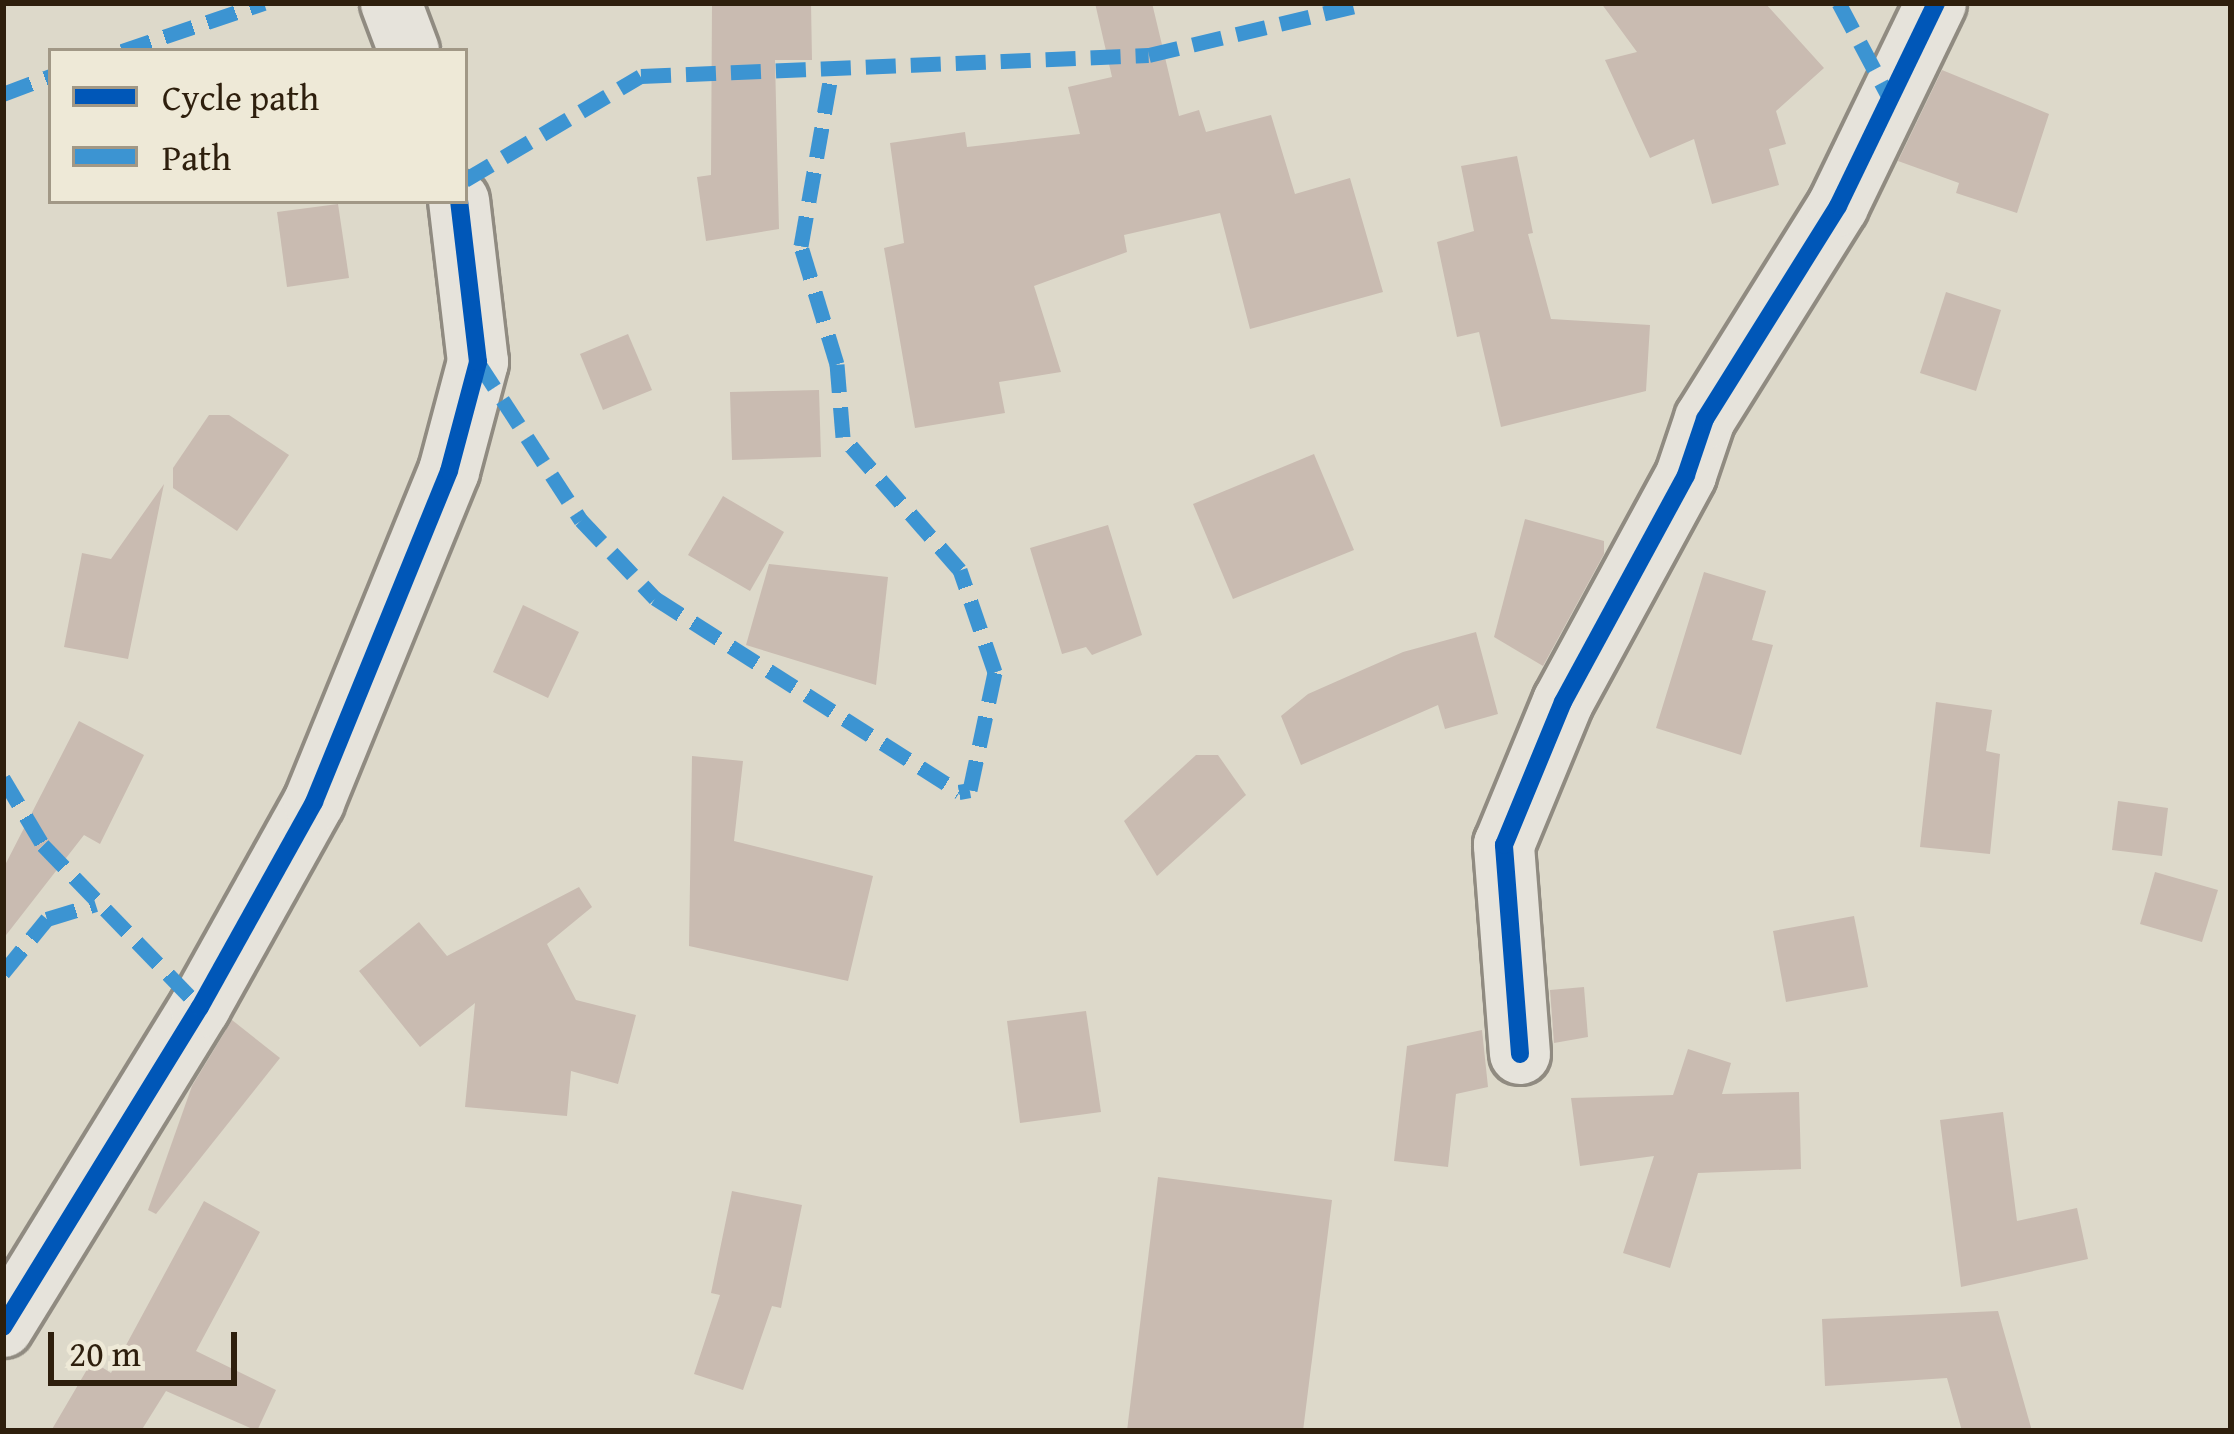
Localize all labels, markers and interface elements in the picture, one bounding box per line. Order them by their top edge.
legend [48,48,468,204]
text: Cycle path [162,70,319,123]
text: Path [162,130,231,183]
scale bar [54,1308,243,1382]
text: 20 m [69,1326,141,1379]

